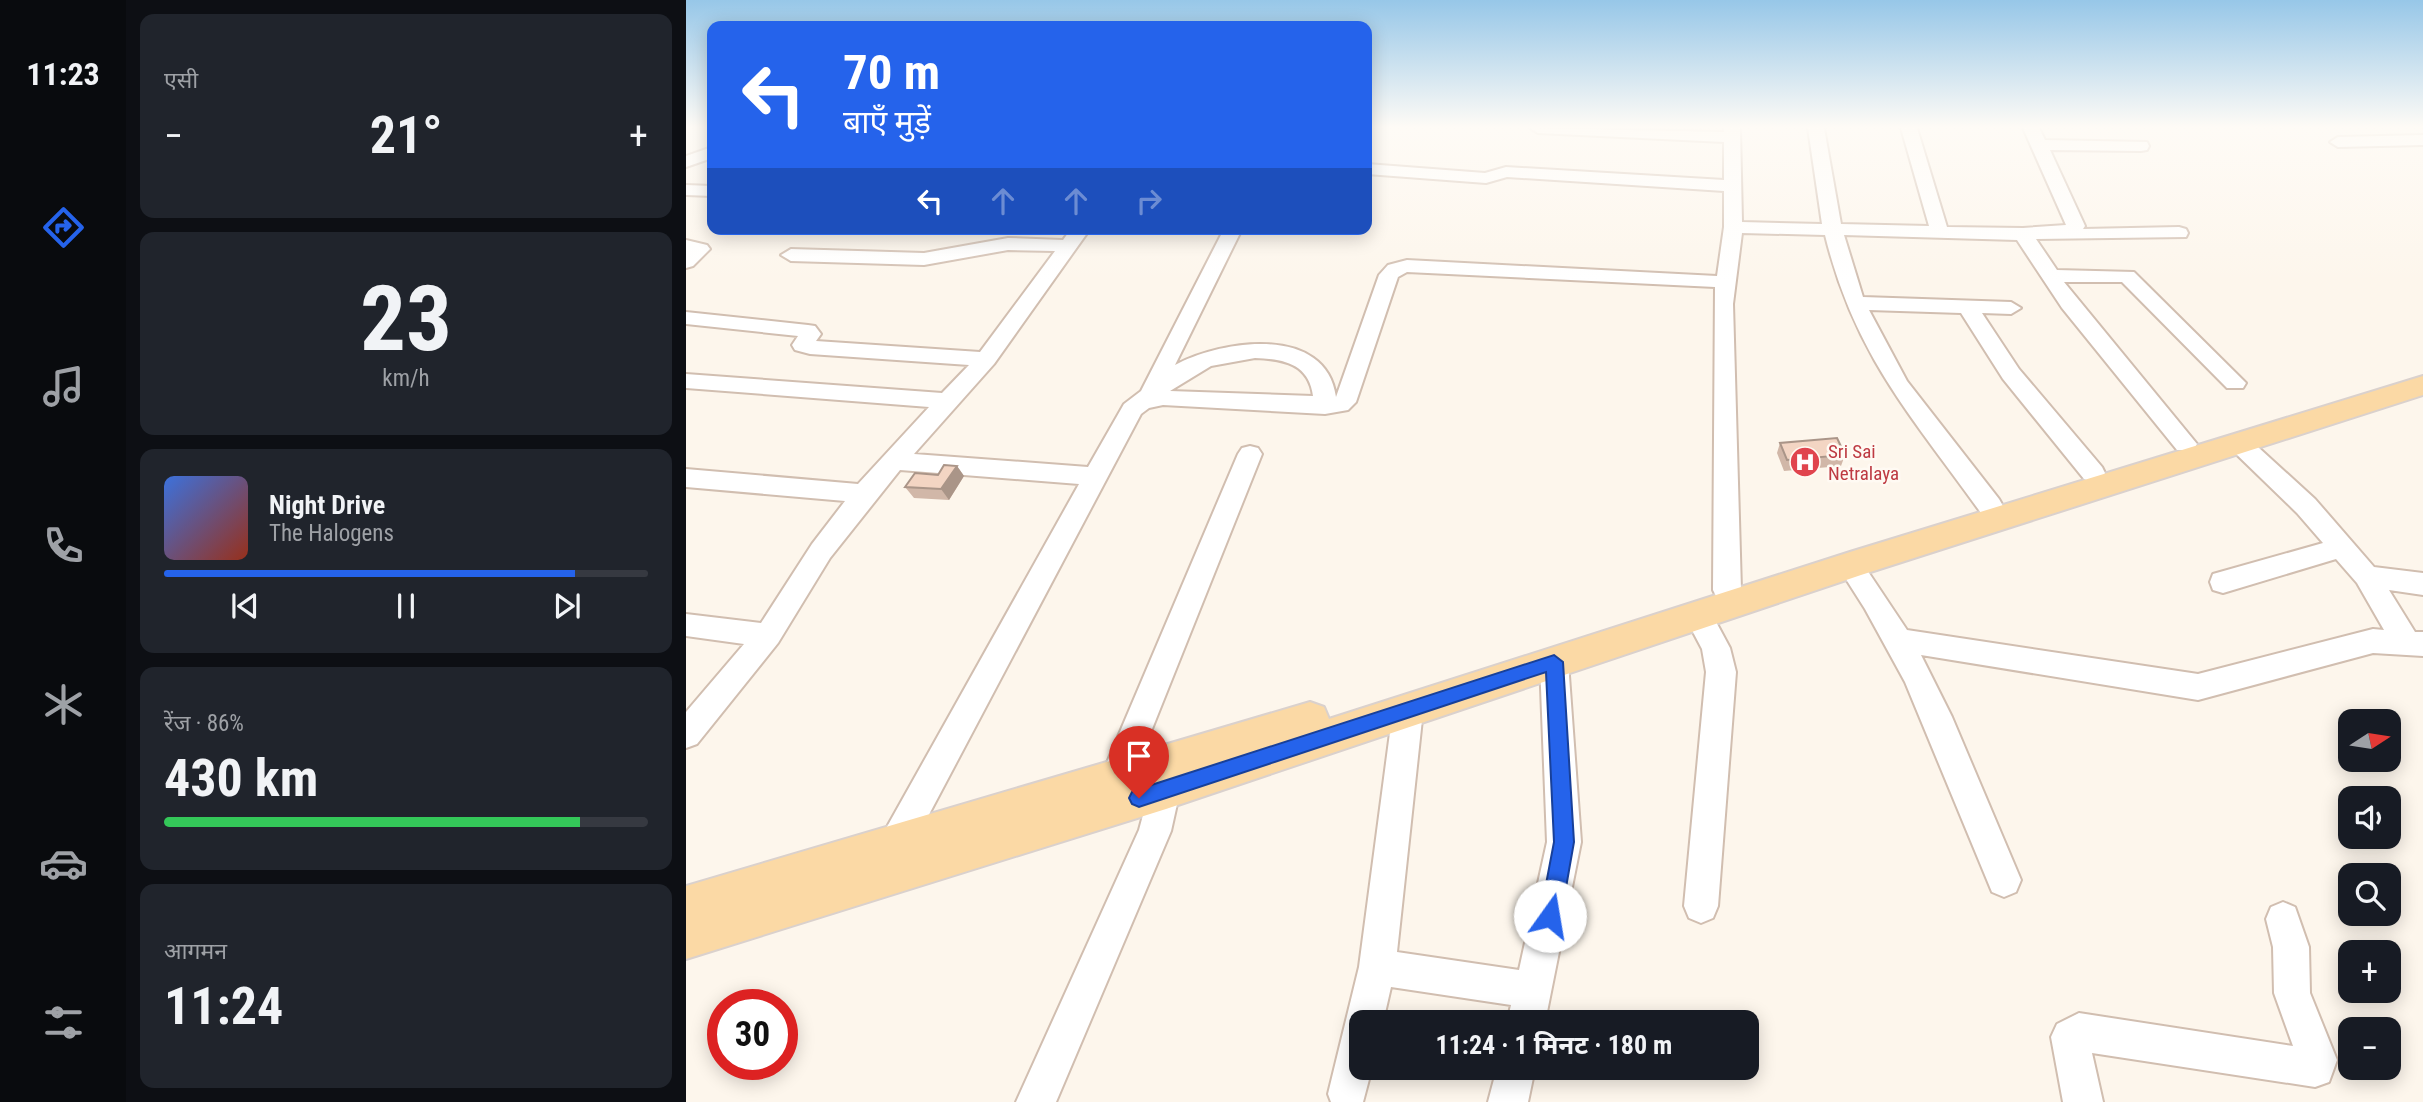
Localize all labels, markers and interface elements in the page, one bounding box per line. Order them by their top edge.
text: 70 m [843,44,940,101]
icon: left [728,49,819,140]
text: 11:23 [26,55,100,93]
text: एसी [164,67,198,94]
text: बाएँ मुड़ें [843,103,931,141]
text: 21° [370,105,442,166]
text: − [164,114,183,158]
text: + [629,114,648,158]
icon: left [911,182,949,220]
icon: ahead [984,182,1022,220]
icon: ahead [1057,182,1095,220]
icon: right [1130,182,1168,220]
icon: directions [39,203,88,252]
text: 23 [360,266,452,372]
icon: music [39,362,88,411]
text: km/h [382,365,430,392]
place label: Sri Sai Netralaya [1828,440,1899,485]
hospital icon: Sri Sai Netralaya [1788,445,1822,479]
text: Night Drive [269,490,385,520]
text: The Halogens [269,520,394,547]
icon: phone [39,521,88,570]
icon: previous [226,587,264,625]
icon: pause [387,587,425,625]
icon: next [548,587,586,625]
icon: climate [39,680,88,729]
north arrow [2338,709,2401,772]
map controls [2338,709,2401,1080]
text: रेंज · 86% [164,710,244,737]
pin [1109,726,1169,798]
icon: arrive [1120,737,1158,775]
text: 430 km [164,748,318,809]
button: sound [2338,786,2401,849]
icon: car [39,839,88,888]
button: search [2338,863,2401,926]
position arrow [1513,879,1587,953]
text: आगमन [164,938,227,965]
button: + [2338,940,2401,1003]
text: 11:24 [164,976,283,1037]
speed limit sign: 30 [707,989,798,1080]
icon: filters [39,998,88,1047]
button: − [2338,1017,2401,1080]
text: 11:24 · 1 मिनट · 180 m [1436,1030,1672,1060]

